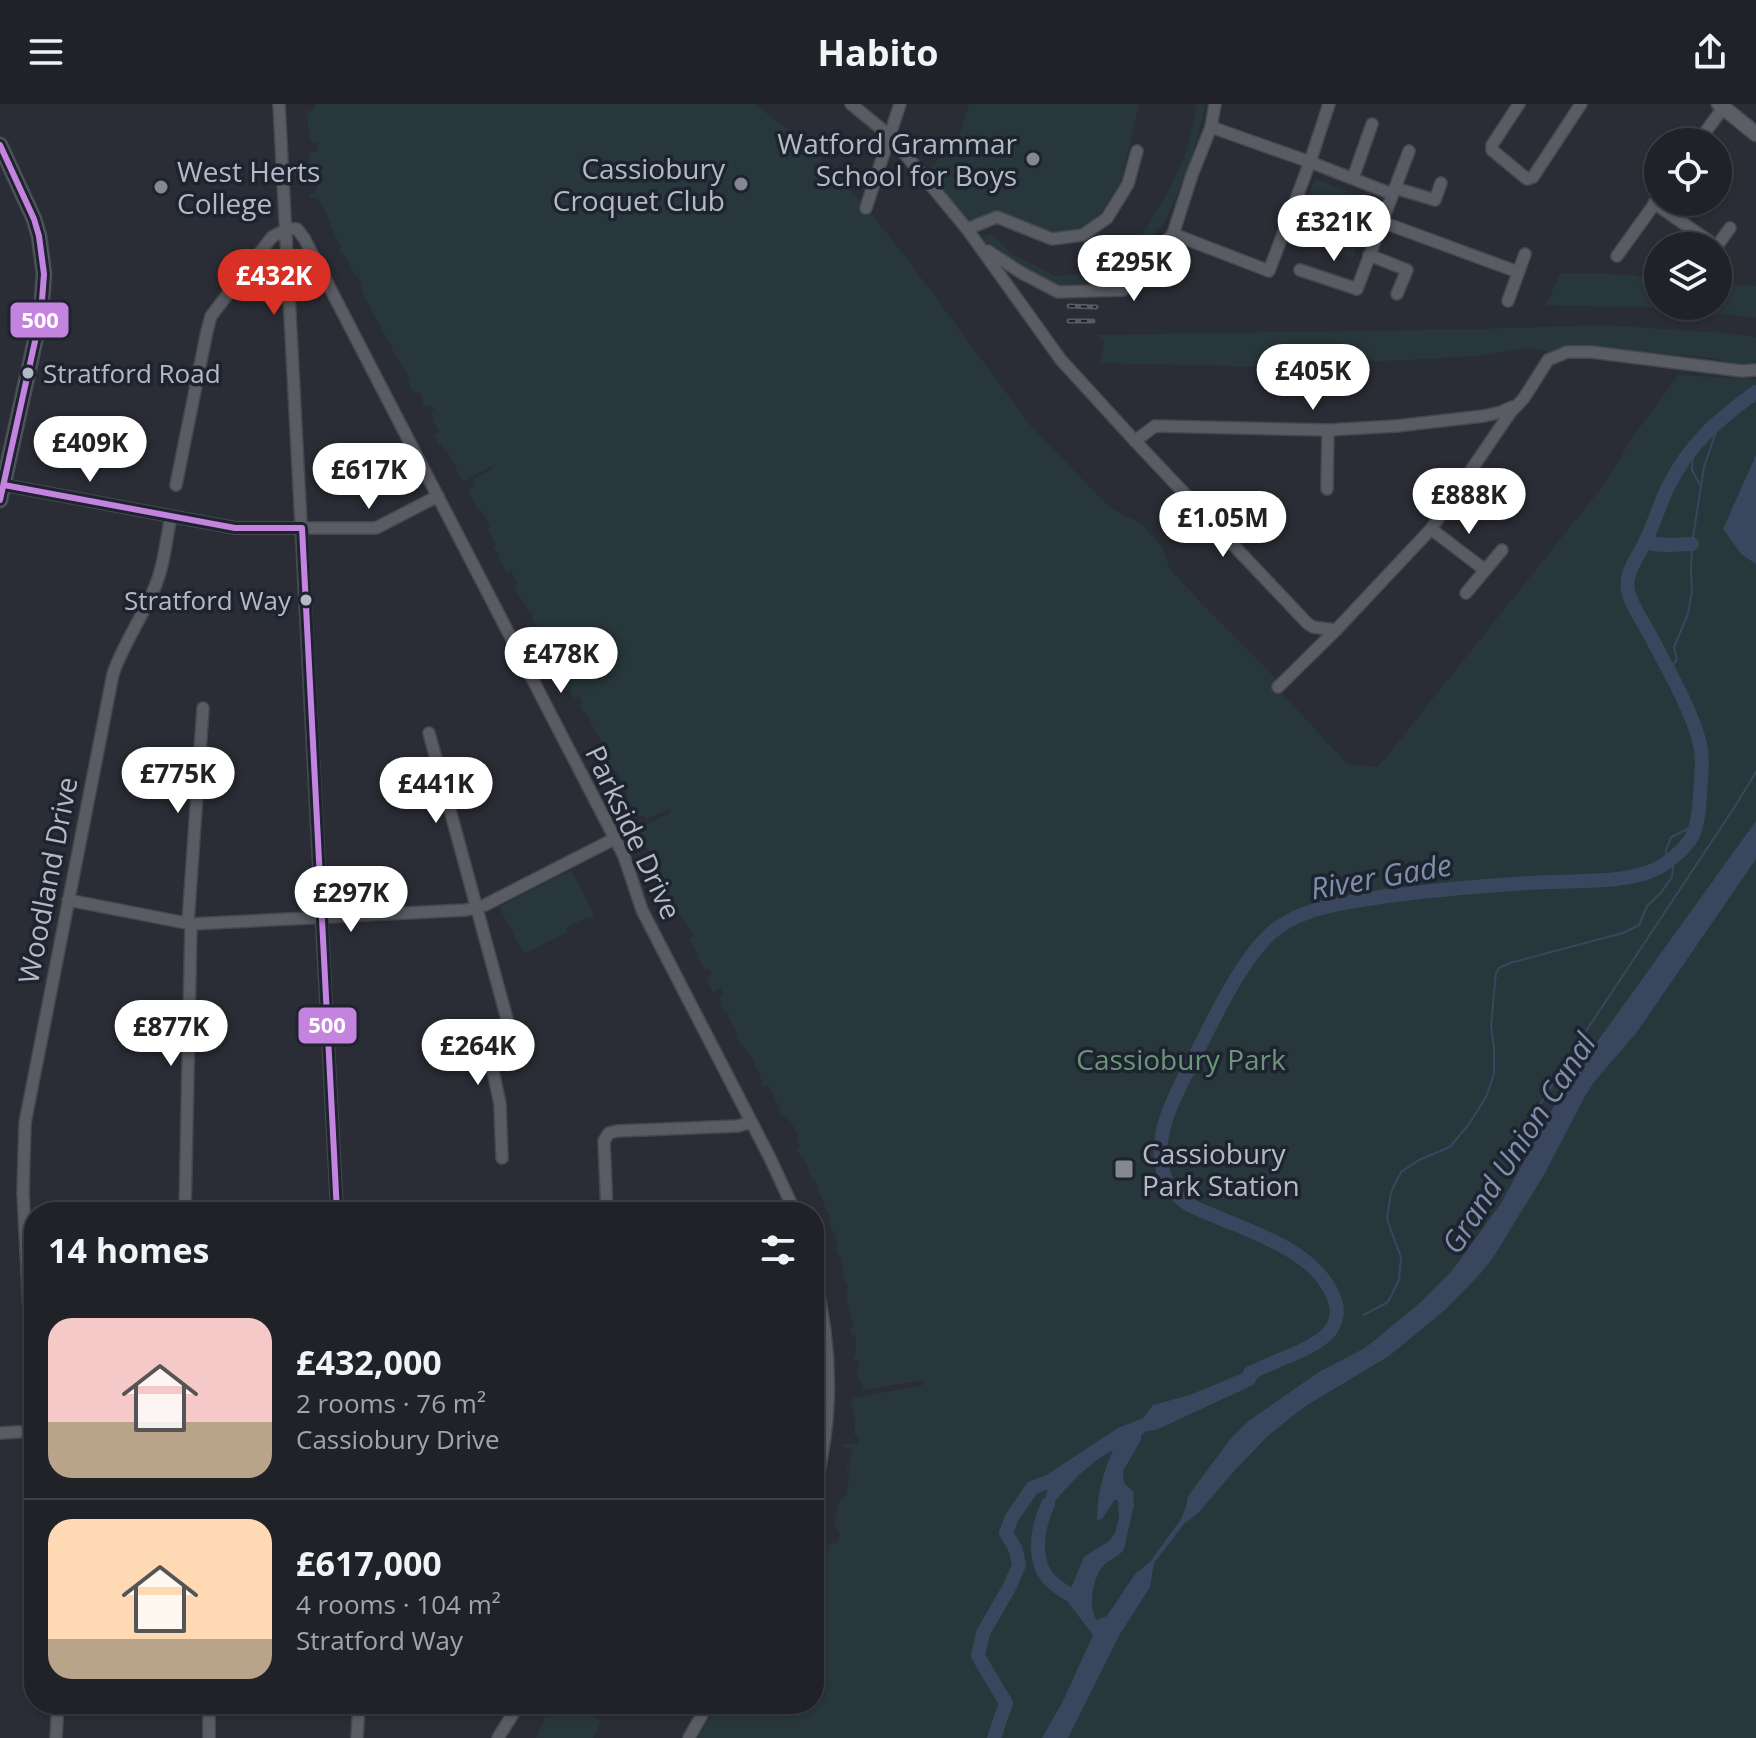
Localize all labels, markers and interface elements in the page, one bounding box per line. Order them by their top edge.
text: Habito [818,28,938,77]
icon: menu [24,30,68,74]
icon: share [1688,30,1732,74]
place label: Watford Grammar School for Boys [777,124,1018,194]
map controls [1644,128,1732,320]
button: locate [1644,128,1732,216]
place label: Cassiobury Croquet Club [553,149,726,219]
marker: Watford Grammar School for Boys [1024,150,1042,168]
place label: West Herts College [177,152,320,222]
marker: Cassiobury Croquet Club [732,175,750,193]
marker: West Herts College [152,178,170,196]
pin: £321K [1278,195,1390,263]
text: £321K [1296,203,1372,239]
button: layers [1644,232,1732,320]
pin: £295K [1078,235,1190,303]
text: £295K [1096,243,1172,279]
pin: £432K [218,249,330,317]
text: £432K [236,257,312,293]
line badge: 500 [9,301,70,339]
text: 500 [21,304,59,334]
pin: £405K [1257,344,1369,412]
text: £405K [1275,352,1351,388]
place label: Stratford Road [43,355,221,391]
marker: Stratford Road [20,365,36,381]
pin: £409K [34,416,146,484]
text: £409K [52,424,128,460]
pin: £617K [313,443,425,511]
text: £617K [331,451,407,487]
pin: £888K [1413,468,1525,536]
text: £888K [1431,476,1507,512]
pin: £1.05M [1158,491,1288,559]
text: £1.05M [1177,499,1269,535]
place label: Stratford Way [124,582,292,618]
marker: Stratford Way [298,592,314,608]
pin: £478K [505,627,617,695]
text: £478K [523,635,599,671]
street label: Parkside Drive [577,739,691,925]
pin: £775K [122,747,234,815]
text: £775K [140,755,216,791]
pin: £441K [380,757,492,825]
text: £441K [398,765,474,801]
street label: Woodland Drive [8,774,86,986]
water label: River Gade [1307,843,1455,909]
pin: £297K [295,866,407,934]
text: £297K [313,874,389,910]
pin: £877K [115,1000,227,1068]
line badge: 500 [297,1006,358,1045]
text: £877K [133,1008,209,1044]
text: 500 [308,1009,346,1039]
pin: £264K [422,1019,534,1087]
water label: Grand Union Canal [1431,1024,1605,1261]
text: £264K [440,1027,516,1063]
park label: Cassiobury Park [1076,1040,1286,1078]
place label: Cassiobury Park Station [1142,1134,1300,1204]
marker: Cassiobury Park Station [1113,1158,1135,1180]
text: 14 homes [48,1227,209,1273]
icon: filters [756,1228,800,1272]
text: £432,000 [296,1339,442,1385]
icon: home [112,1350,208,1446]
text: 2 rooms · 76 m² [296,1385,486,1421]
text: Cassiobury Drive [296,1421,500,1457]
text: £617,000 [296,1540,442,1586]
icon: home [112,1551,208,1647]
text: 4 rooms · 104 m² [296,1586,501,1622]
text: Stratford Way [296,1622,463,1658]

